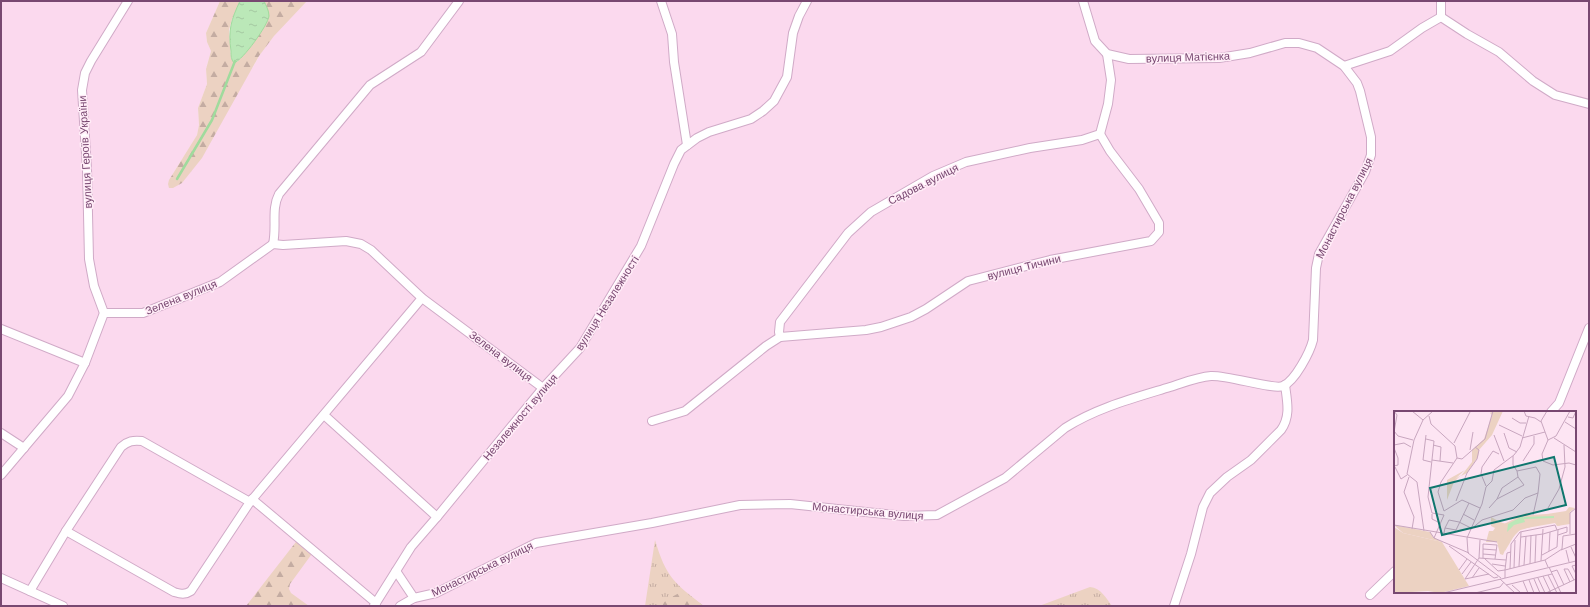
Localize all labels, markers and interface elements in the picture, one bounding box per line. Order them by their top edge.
street label: вулиця Матієнка [1146,50,1231,64]
street label: вулиця Героїв України [76,95,94,209]
street label: Монастирська вулиця [1313,156,1375,260]
street label: Садова вулиця [886,161,960,207]
street label: вулиця Тичини [986,252,1062,282]
street label: вулиця Незалежності [573,254,641,352]
street label: Зелена вулиця [144,277,218,317]
street label: Зелена вулиця [467,328,535,384]
street label: Незалежності вулиця [480,371,560,462]
inset map [1394,411,1576,593]
street label: Монастирська вулиця [812,500,924,522]
street label: Монастирська вулиця [429,539,535,599]

